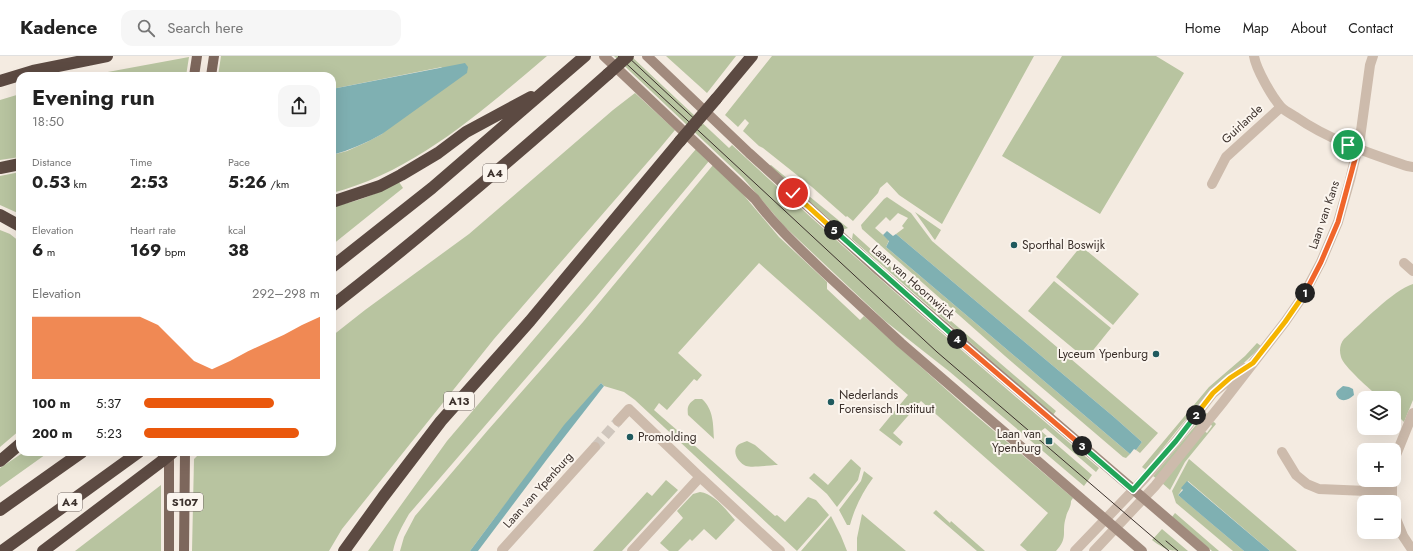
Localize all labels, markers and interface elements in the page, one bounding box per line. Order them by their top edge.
search box [121,10,401,46]
text: Kadence [20,14,97,41]
icon: search [135,17,157,39]
text: Search here [167,17,243,39]
text: Home [1185,18,1221,38]
text: Map [1243,18,1269,38]
text: About [1291,18,1326,38]
text: Contact [1348,18,1393,38]
text: Evening run [32,81,155,113]
button: share [278,85,320,127]
street label: Guirlande [1217,100,1267,148]
text: 18:50 [32,112,64,131]
pin [1331,128,1365,162]
icon: arrive [1337,134,1359,156]
text: Distance [32,154,71,170]
text: Time [130,154,152,170]
text: Pace [228,154,250,170]
road number: A4 [483,164,507,182]
text: 0.53 [32,170,70,194]
text: 2:53 [130,170,168,194]
text: 5:26 [228,170,267,194]
text: km [70,176,87,192]
text: /km [267,176,289,192]
pin [776,176,810,210]
street label: Laan van Kans [1304,178,1344,252]
icon: check [782,182,804,204]
pin: 5 [824,220,844,240]
text: Elevation [32,222,74,238]
text: Heart rate [130,222,176,238]
text: kcal [228,222,246,238]
text: 5 [830,222,838,238]
place label: Sporthal Boswijk [1022,236,1106,254]
text: 6 [32,238,43,262]
text: 169 [130,238,161,262]
text: 38 [228,238,249,262]
marker: Sporthal Boswijk [1009,240,1019,250]
street label: Laan van Hoornwijck [867,241,959,324]
text: m [43,244,55,260]
text: bpm [161,244,186,260]
pin: 1 [1295,283,1315,303]
text: Elevation [32,284,81,303]
text: 292–298 m [252,284,320,303]
text: 1 [1302,285,1308,301]
pin: 4 [947,329,967,349]
text: 4 [953,331,961,347]
place label: Lyceum Ypenburg [1058,345,1148,363]
marker: Lyceum Ypenburg [1151,349,1161,359]
place label: Nederlands Forensisch Instituut [839,386,935,418]
map controls [1357,391,1401,539]
button: layers [1357,391,1401,435]
road number: A13 [444,392,474,410]
text: 100 m [32,394,70,413]
text: 5:37 [96,394,121,413]
marker: Nederlands Forensisch Instituut [826,397,836,407]
pin: 2 [1186,405,1206,425]
text: 2 [1192,407,1200,423]
text: 200 m [32,424,72,443]
text: 5:23 [96,424,122,443]
place label: Laan van Ypenburg [992,425,1041,457]
place label: Promolding [638,428,697,446]
marker: Promolding [625,432,635,442]
marker: Laan van Ypenburg [1044,436,1054,446]
pin: 3 [1072,436,1092,456]
text: 3 [1079,438,1085,454]
button: + [1357,443,1401,487]
street label: Laan van Ypenburg [499,448,577,532]
road number: A4 [58,493,82,511]
road number: S107 [167,493,203,511]
button: − [1357,495,1401,539]

